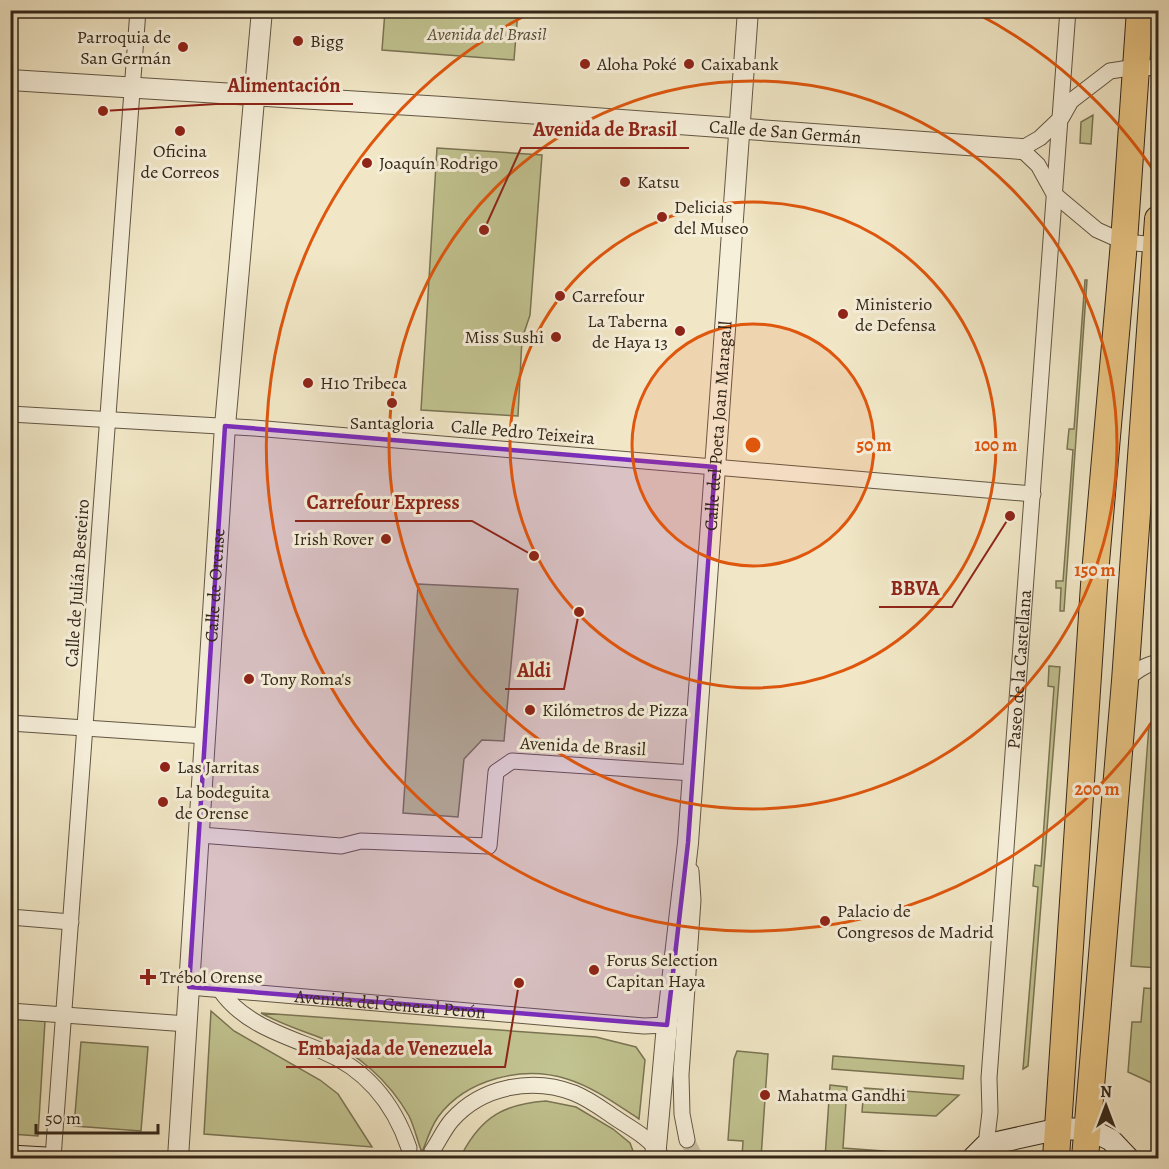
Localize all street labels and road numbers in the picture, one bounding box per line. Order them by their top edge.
street label: Calle de San Germán [708,114,862,149]
street label: Calle del Poeta Joan Maragall [699,319,738,532]
street label: Calle Pedro Teixeira [450,414,597,450]
street label: Calle de Julián Besteiro [59,498,95,668]
street label: Calle de Orense [199,528,230,643]
street label: Paseo de la Castellana [1001,588,1037,750]
street label: Avenida de Brasil [518,731,647,761]
street label: Avenida del General Perón [293,984,487,1024]

